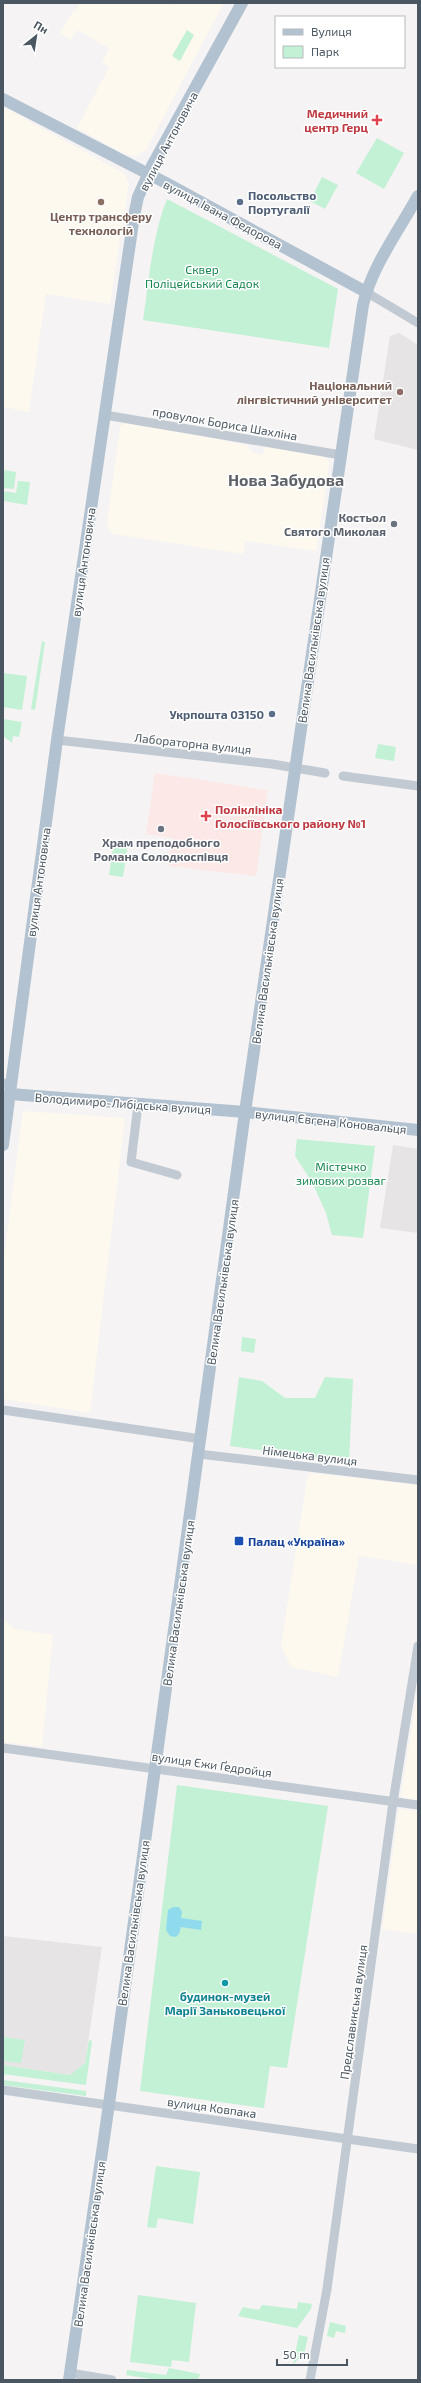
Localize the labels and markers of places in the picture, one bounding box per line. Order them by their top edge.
place label: Медичний центр Герц [304,106,368,134]
marker: Медичний центр Герц [371,114,383,126]
place label: Посольство Португалії [248,188,316,216]
marker: Центр трансферу технологій [96,197,106,207]
marker: Посольство Португалії [235,197,245,207]
place label: Центр трансферу технологій [50,209,152,237]
place label: Національний лінгвістичний університет [237,378,392,406]
marker: Національний лінгвістичний університет [395,387,405,397]
place label: Костьол Святого Миколая [284,510,386,538]
marker: Костьол Святого Миколая [389,519,399,529]
place label: Укрпошта 03150 [169,707,264,721]
marker: Укрпошта 03150 [267,709,277,719]
place label: Поліклініка Голосіївського району №1 [215,802,366,830]
marker: Поліклініка Голосіївського району №1 [200,810,212,822]
marker: Храм преподобного Романа Солодкоспівця [156,824,166,834]
place label: Храм преподобного Романа Солодкоспівця [94,835,229,863]
place label: Палац «Україна» [248,1534,345,1548]
marker: Палац «Україна» [233,1535,245,1547]
marker: будинок-музей Марії Заньковецької [220,1978,230,1988]
place label: будинок-музей Марії Заньковецької [165,1989,286,2017]

